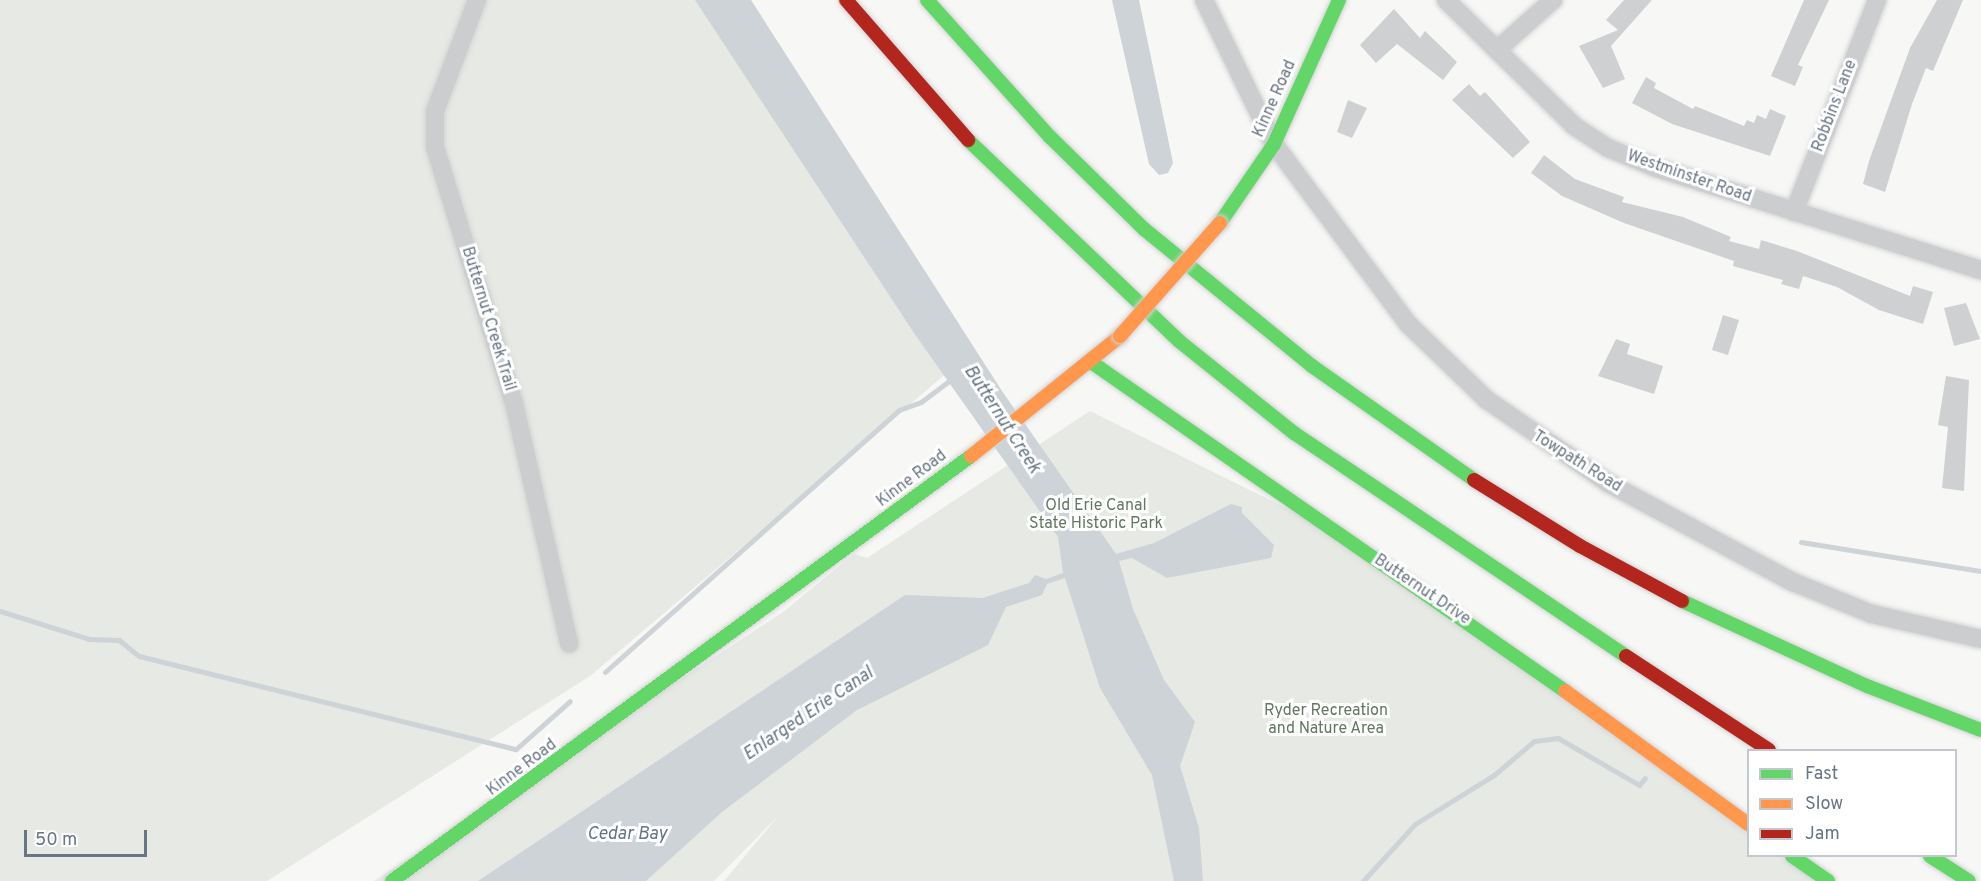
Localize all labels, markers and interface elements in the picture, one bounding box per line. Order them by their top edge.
street label: Kinne Road [1249,57,1301,141]
street label: Robbins Lane [1809,57,1861,155]
street label: Westminster Road [1624,147,1754,207]
street label: Butternut Creek Trail [457,244,519,394]
water label: Butternut Creek [958,362,1044,478]
street label: Towpath Road [1529,427,1625,497]
street label: Kinne Road [873,447,951,511]
park label: Old Erie Canal State Historic Park [1029,496,1163,534]
street label: Butternut Drive [1370,551,1474,629]
water label: Enlarged Erie Canal [740,663,878,767]
park label: Ryder Recreation and Nature Area [1264,701,1388,739]
street label: Kinne Road [483,736,561,800]
legend [1747,749,1957,857]
text: Fast [1805,763,1838,786]
text: Slow [1805,793,1843,816]
scale bar [27,818,150,856]
text: Jam [1805,823,1840,846]
water label: Cedar Bay [587,824,667,846]
text: 50 m [35,829,77,852]

